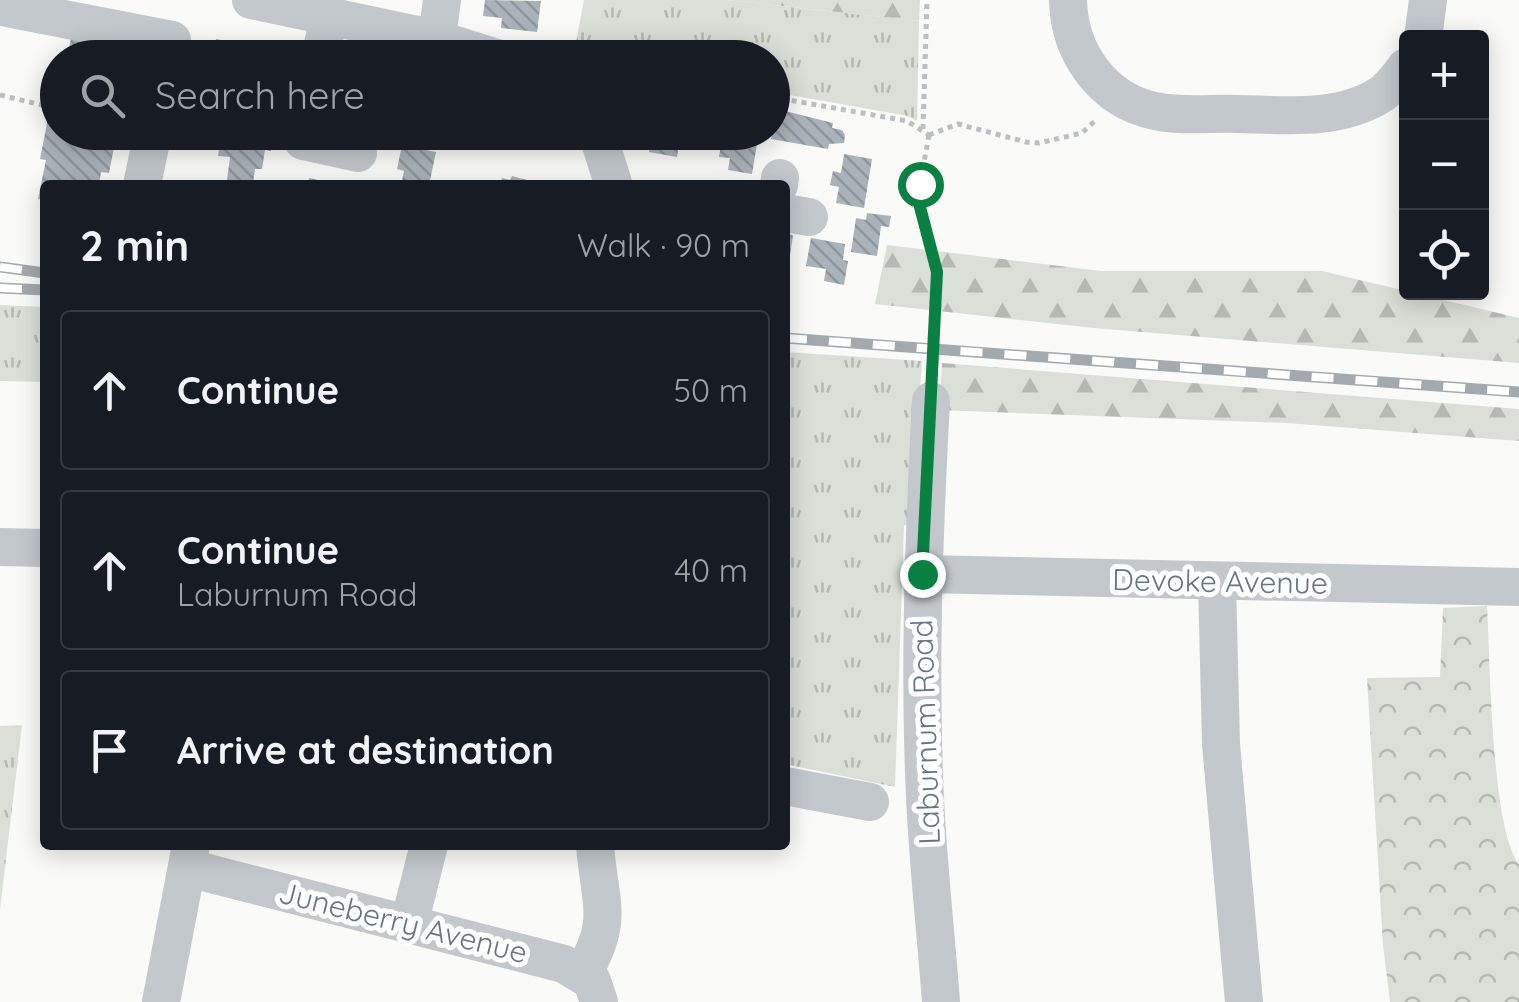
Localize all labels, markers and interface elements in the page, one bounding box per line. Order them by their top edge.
map controls [1399,30,1489,300]
button: + [1399,30,1489,120]
search box [40,40,790,150]
icon: search [75,68,130,123]
text: Search here [155,71,365,119]
button: − [1399,120,1489,210]
route start [898,162,944,208]
button: locate [1399,210,1489,300]
text: 2 min [80,219,189,272]
text: Walk · 90 m [577,225,750,265]
icon: ahead [82,363,137,418]
text: Continue [177,366,339,414]
text: 50 m [674,370,748,410]
text: Continue [177,526,339,574]
icon: ahead [82,543,137,598]
text: 40 m [674,550,748,590]
route end [900,552,946,598]
street label: Devoke Avenue [1112,560,1328,602]
text: Laburnum Road [177,574,417,614]
street label: Laburnum Road [902,619,948,845]
icon: arrive [82,723,137,778]
text: Arrive at destination [177,726,554,774]
street label: Juneberry Avenue [275,873,531,971]

